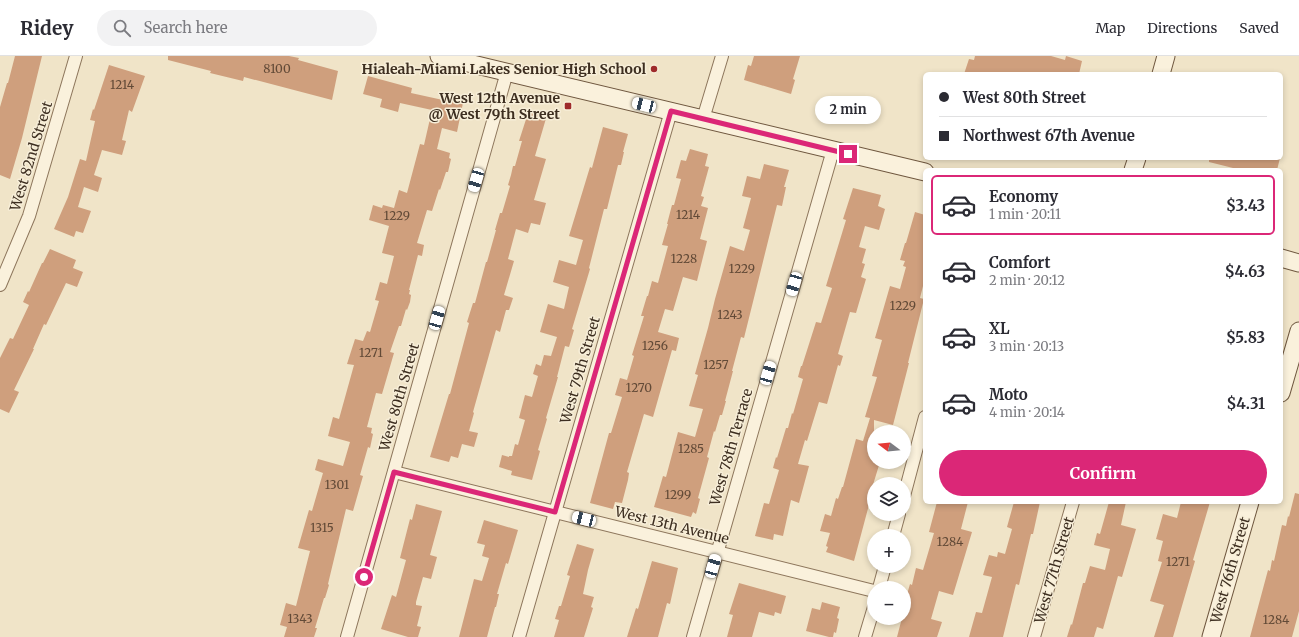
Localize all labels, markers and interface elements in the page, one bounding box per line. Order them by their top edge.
search box [97,10,377,46]
text: Ridey [20,16,73,40]
icon: search [111,17,133,39]
text: Search here [143,18,228,37]
text: Map [1095,19,1125,37]
text: Directions [1147,19,1217,37]
text: Saved [1239,19,1279,37]
place label: Hialeah-Miami Lakes Senior High School [362,60,646,78]
house number: 8100 [263,61,291,76]
marker: Hialeah-Miami Lakes Senior High School [649,64,659,74]
house number: 1214 [110,77,135,92]
text: West 80th Street [963,88,1086,107]
place label: West 12th Avenue @ West 79th Street [428,89,560,123]
car [631,96,657,114]
callout: 2 min [815,96,881,124]
street label: West 82nd Street [5,98,56,214]
marker: West 12th Avenue @ West 79th Street [563,101,573,111]
text: 2 min [829,101,867,118]
text: Northwest 67th Avenue [963,126,1135,145]
route end [839,145,857,163]
car [467,167,485,193]
icon: car [941,187,977,223]
text: Economy [989,187,1058,206]
text: $3.43 [1226,196,1265,215]
text: 1 min · 20:11 [989,206,1061,223]
house number: 1214 [676,207,701,222]
house number: 1229 [384,208,410,223]
house number: 1228 [671,251,697,266]
icon: car [941,253,977,289]
text: Comfort [989,253,1050,272]
house number: 1229 [729,261,755,276]
text: $4.63 [1225,262,1265,281]
car [785,271,803,297]
text: 2 min · 20:12 [989,272,1065,289]
house number: 1229 [890,298,916,313]
car [428,305,446,331]
house number: 1243 [717,307,743,322]
street label: West 79th Street [556,314,604,427]
icon: car [941,319,977,355]
text: XL [989,319,1010,338]
text: $5.83 [1226,328,1265,347]
house number: 1256 [642,338,668,353]
text: 3 min · 20:13 [989,338,1064,355]
street label: West 80th Street [375,340,423,454]
house number: 1271 [359,345,384,360]
house number: 1257 [703,357,729,372]
car [759,360,777,386]
house number: 1270 [626,380,652,395]
icon: car [941,385,977,421]
text: Moto [989,385,1028,404]
street label: West 78th Terrace [705,386,756,509]
text: $4.31 [1226,394,1265,413]
text: 4 min · 20:14 [989,404,1065,421]
north arrow [867,425,911,469]
map controls [867,425,911,625]
house number: 1285 [678,441,704,456]
button: Confirm [939,450,1267,496]
house number: 1301 [325,477,350,492]
button: layers [867,477,911,521]
house number: 1299 [665,487,691,502]
street label: West 13th Avenue [612,502,731,548]
car [571,510,597,528]
street label: West 77th Street [1030,514,1078,626]
street label: West 76th Street [1206,514,1254,626]
house number: 1315 [310,520,334,535]
button: + [867,529,911,573]
house number: 1284 [937,534,964,549]
car [704,553,722,579]
house number: 1271 [1166,554,1191,569]
route start [355,568,373,586]
button: − [867,581,911,625]
house number: 1343 [287,611,313,626]
house number: 1284 [1263,612,1290,627]

